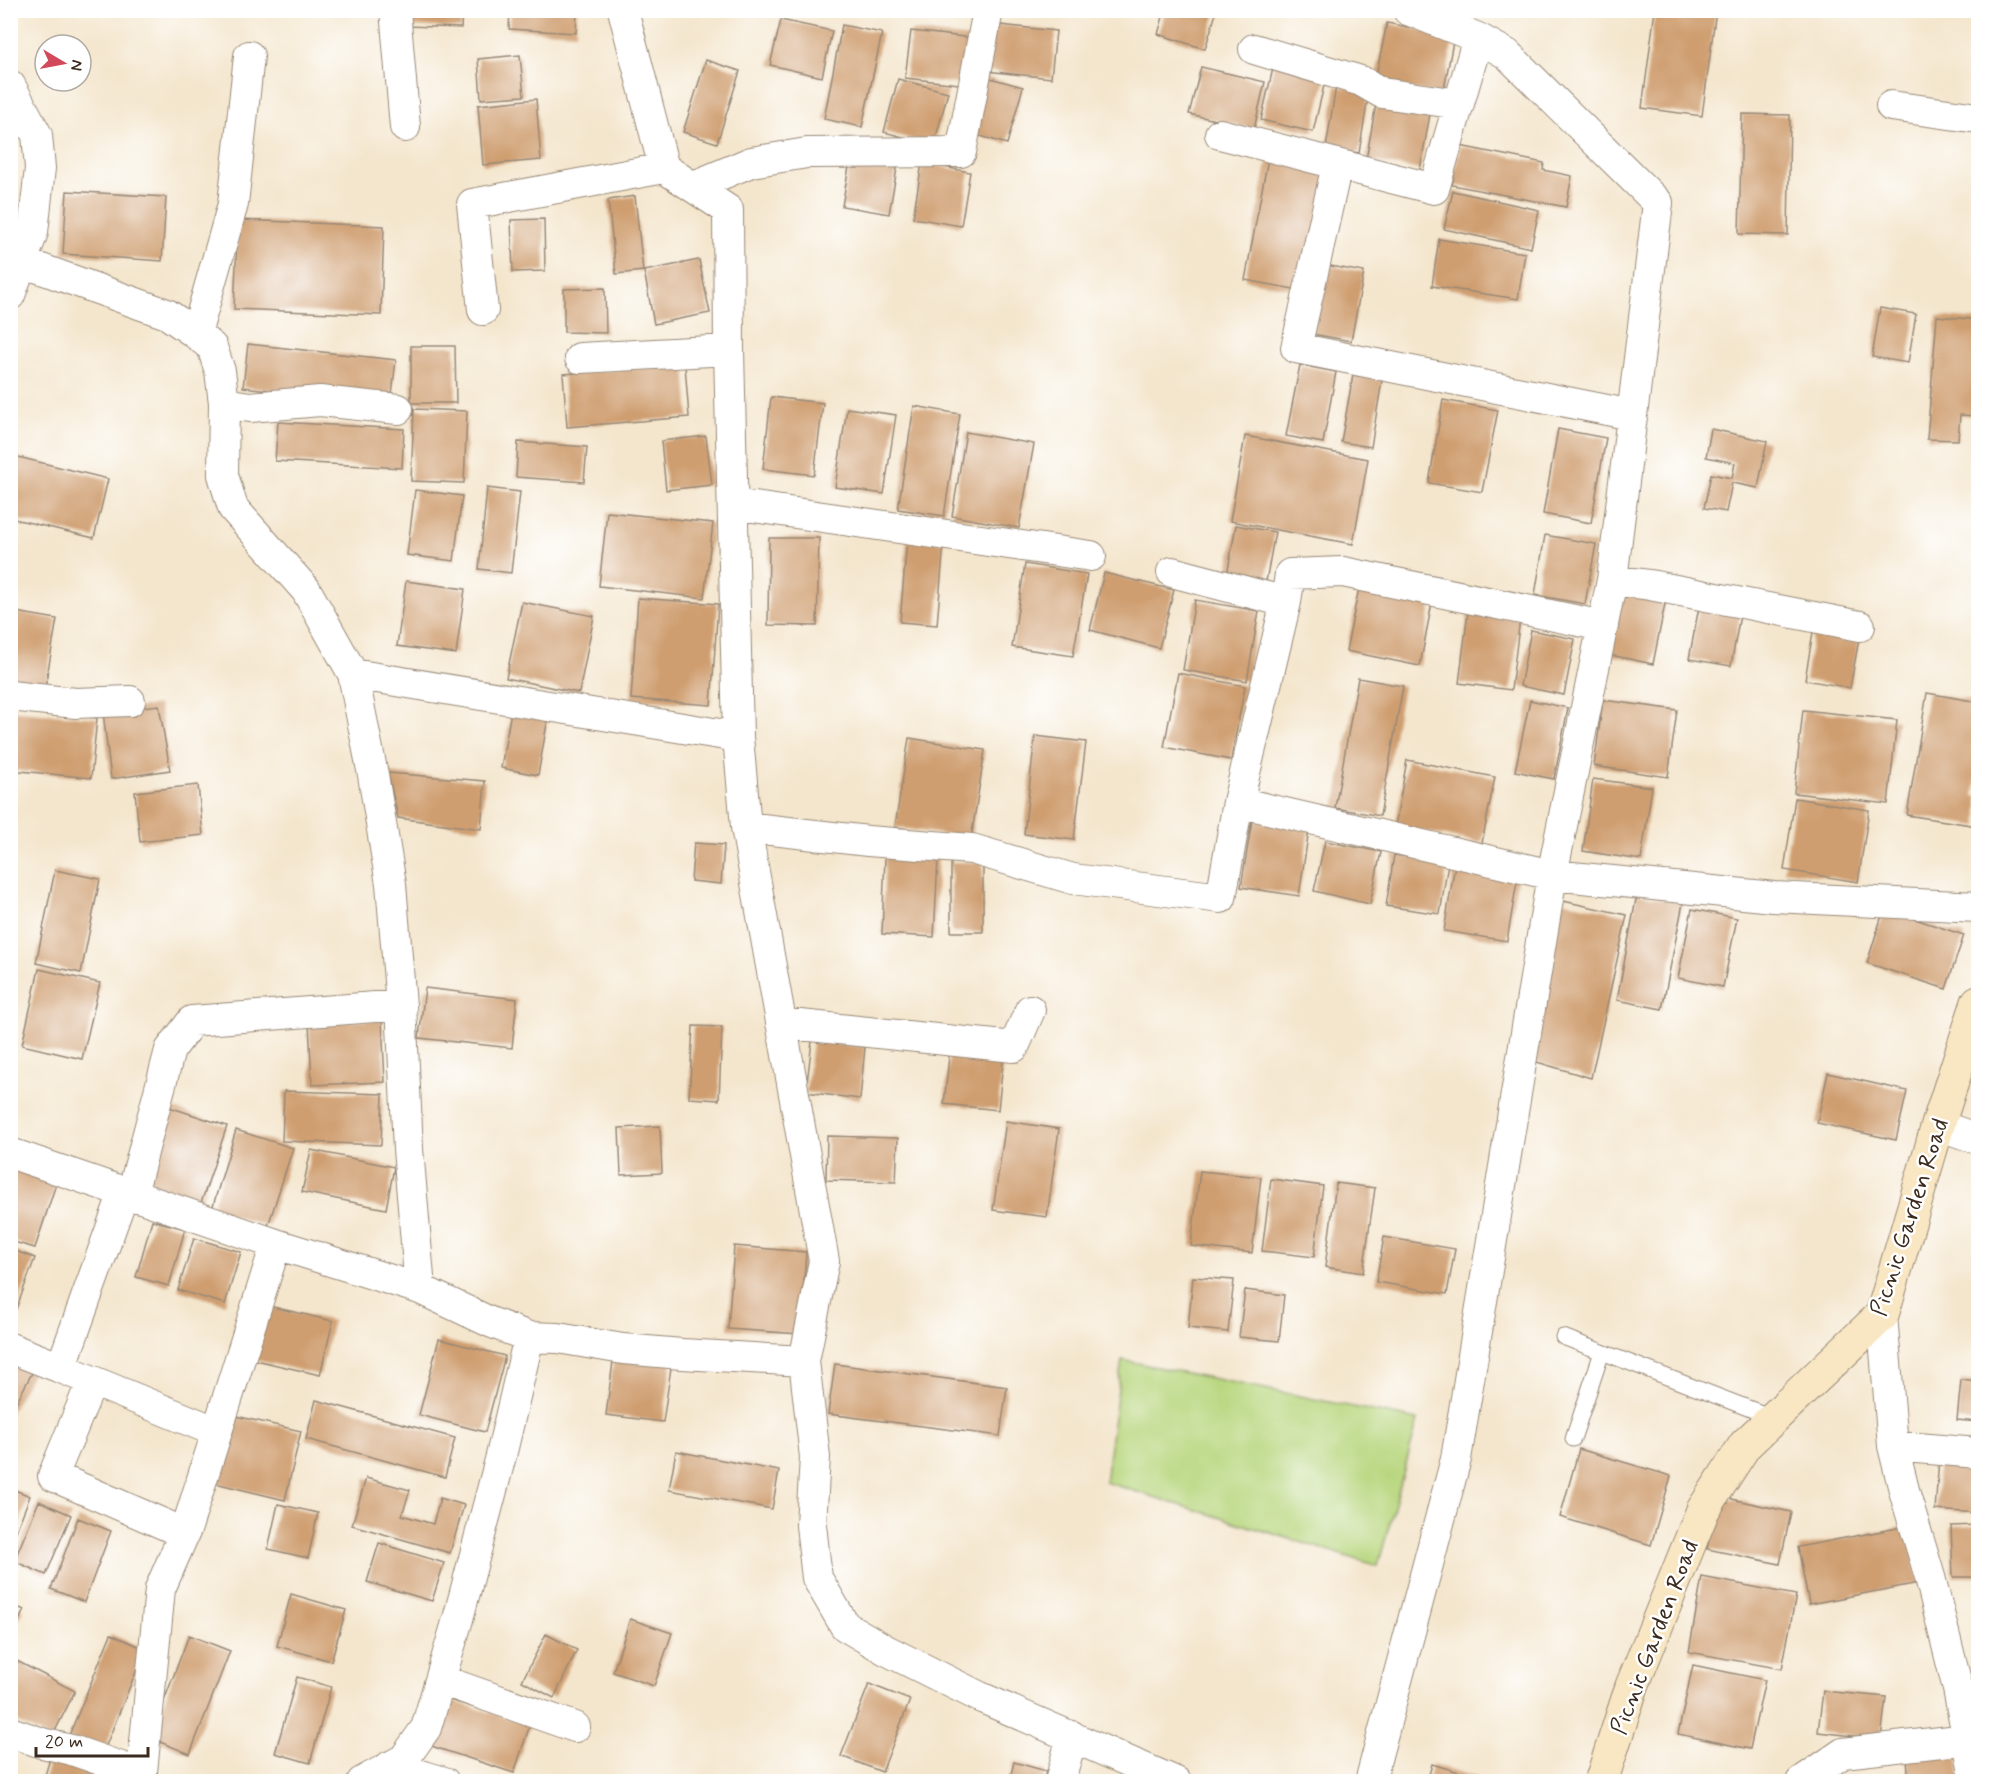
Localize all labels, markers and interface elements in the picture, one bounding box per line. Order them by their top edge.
north arrow [33,33,93,93]
text: N [65,58,88,72]
street label: Picnic Garden Road [1864,1115,1957,1320]
street label: Picnic Garden Road [1604,1536,1707,1739]
scale bar [36,1720,148,1758]
text: 20 m [45,1730,83,1754]

